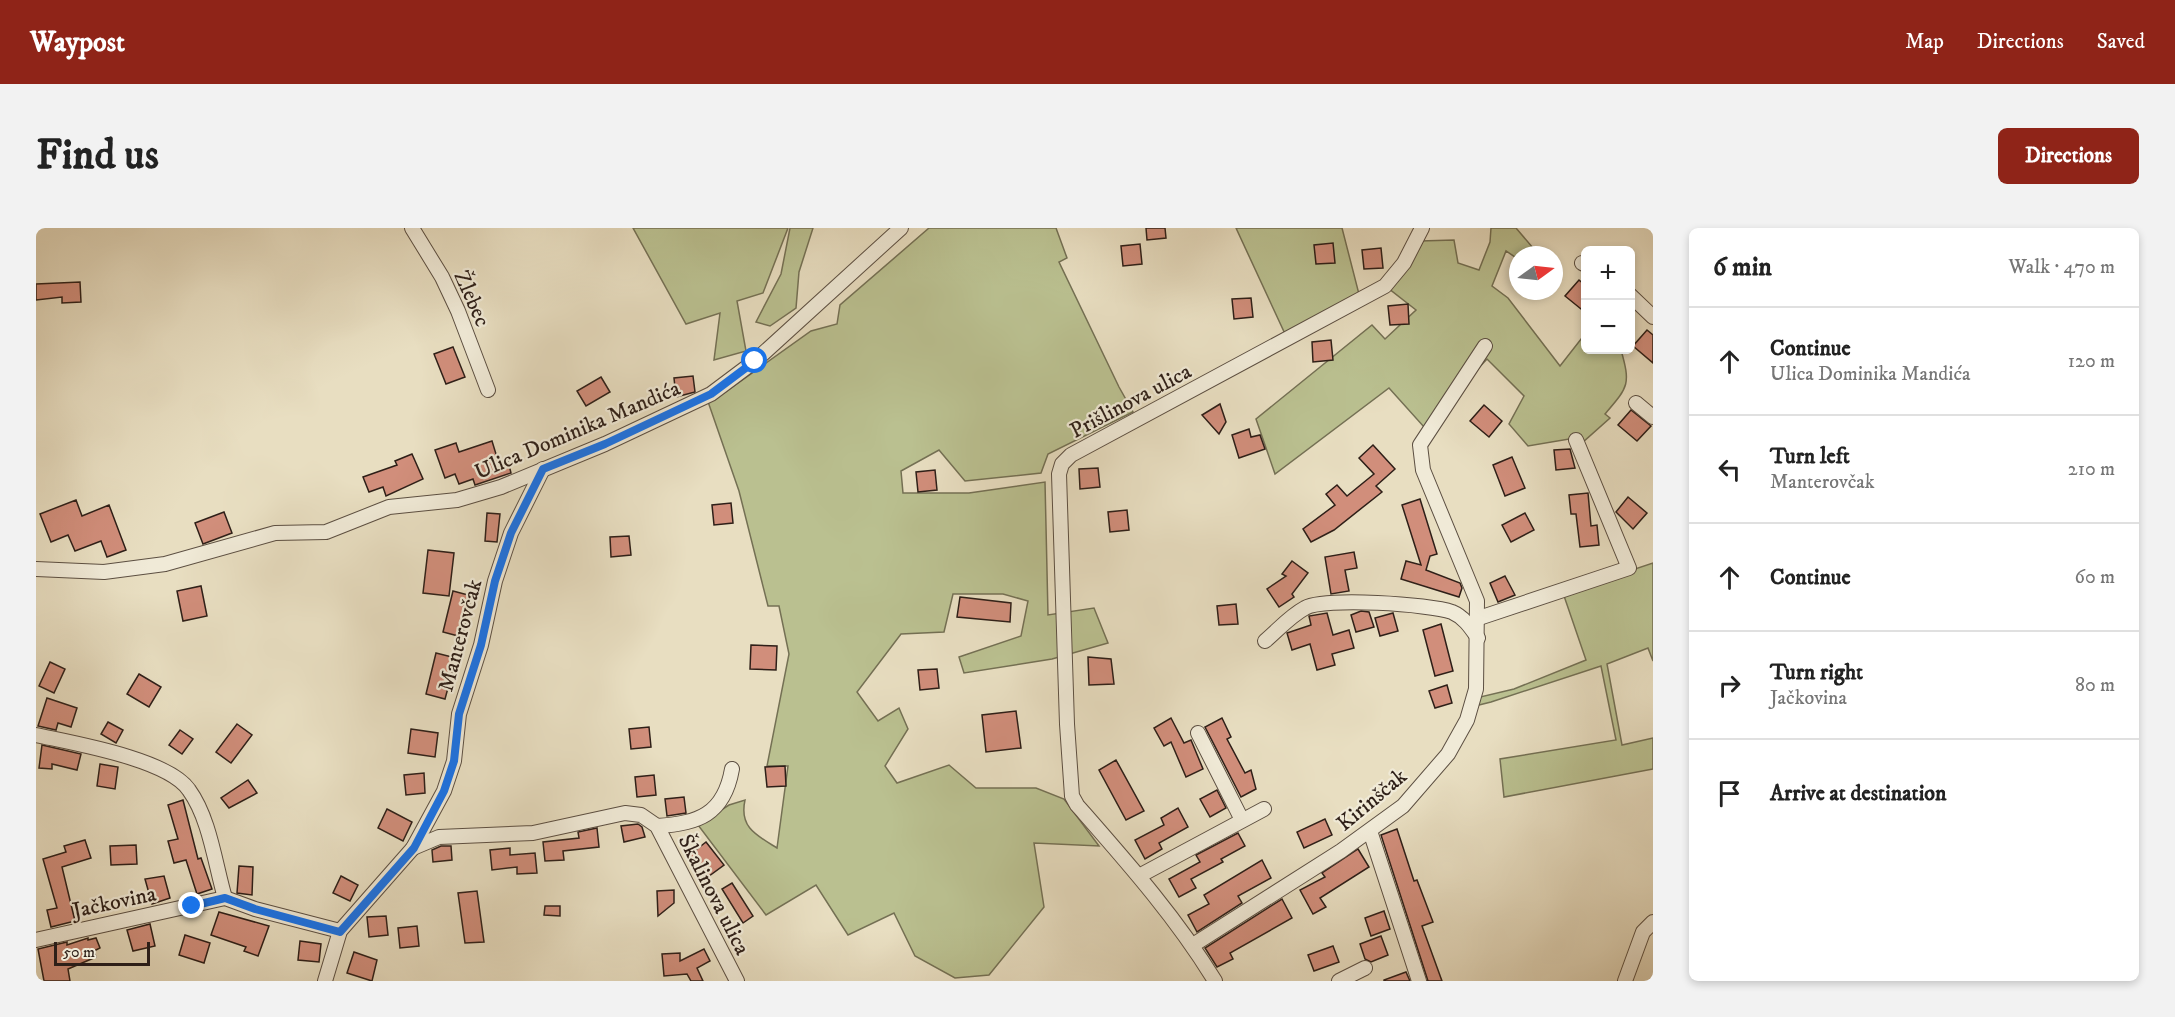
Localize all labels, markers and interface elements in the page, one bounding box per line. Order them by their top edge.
text: Waypost [30,25,125,60]
text: Map [1905,29,1944,55]
text: Directions [1977,29,2064,55]
text: Saved [2097,29,2145,55]
button: Directions [1998,128,2139,184]
text: Find us [36,130,159,182]
north arrow [1509,246,1563,300]
map controls [1581,246,1635,354]
button: + [1581,246,1635,300]
text: 6 min [1713,251,1772,284]
text: Walk · 470 m [2009,255,2115,280]
street label: Žlebec [447,266,497,331]
button: − [1581,300,1635,354]
text: Continue [1770,335,1851,362]
icon: ahead [1713,345,1746,378]
route start [741,347,767,373]
text: 120 m [2068,349,2115,374]
street label: Prišlinova ulica [1065,358,1197,445]
text: Ulica Dominika Mandića [1770,362,1971,387]
street label: Ulica Dominika Mandića [471,375,685,486]
text: Turn left [1770,443,1850,470]
icon: left [1713,453,1746,486]
text: 210 m [2068,457,2115,482]
text: Manterovčak [1770,470,1875,495]
icon: ahead [1713,561,1746,594]
text: Continue [1770,564,1851,591]
text: 60 m [2075,565,2115,590]
street label: Manterovčak [433,576,488,694]
text: Turn right [1770,659,1863,686]
icon: right [1713,669,1746,702]
text: 80 m [2075,673,2115,698]
text: Jačkovina [1770,686,1847,711]
street label: Kirinščak [1331,763,1413,837]
icon: arrive [1713,777,1746,810]
text: Arrive at destination [1770,780,1947,807]
street label: Škalinova ulica [672,829,757,960]
street label: Jačkovina [68,880,159,925]
route end [178,892,204,918]
scale bar [54,939,150,966]
text: 50 m [63,942,95,962]

